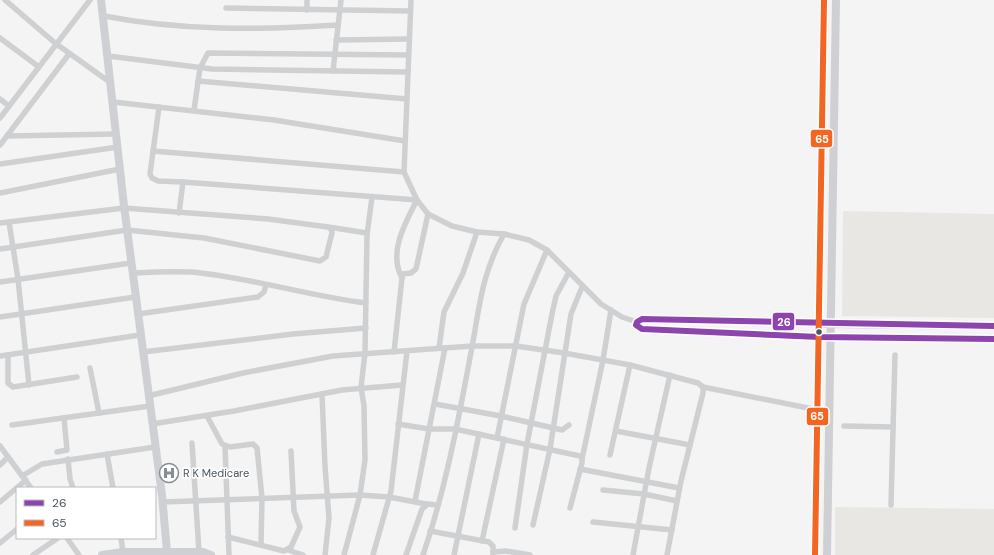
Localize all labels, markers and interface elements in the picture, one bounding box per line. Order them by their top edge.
line badge: 65 [810,129,833,148]
text: 65 [815,132,829,146]
line badge: 26 [772,312,795,331]
text: 26 [777,315,791,329]
unlabelled marker [814,327,824,337]
line badge: 65 [806,407,829,426]
text: 65 [810,409,824,423]
hospital icon: R K Medicare [158,462,180,484]
place label: R K Medicare [183,466,249,480]
legend [16,487,156,539]
text: 26 [52,495,66,511]
text: 65 [52,515,67,531]

